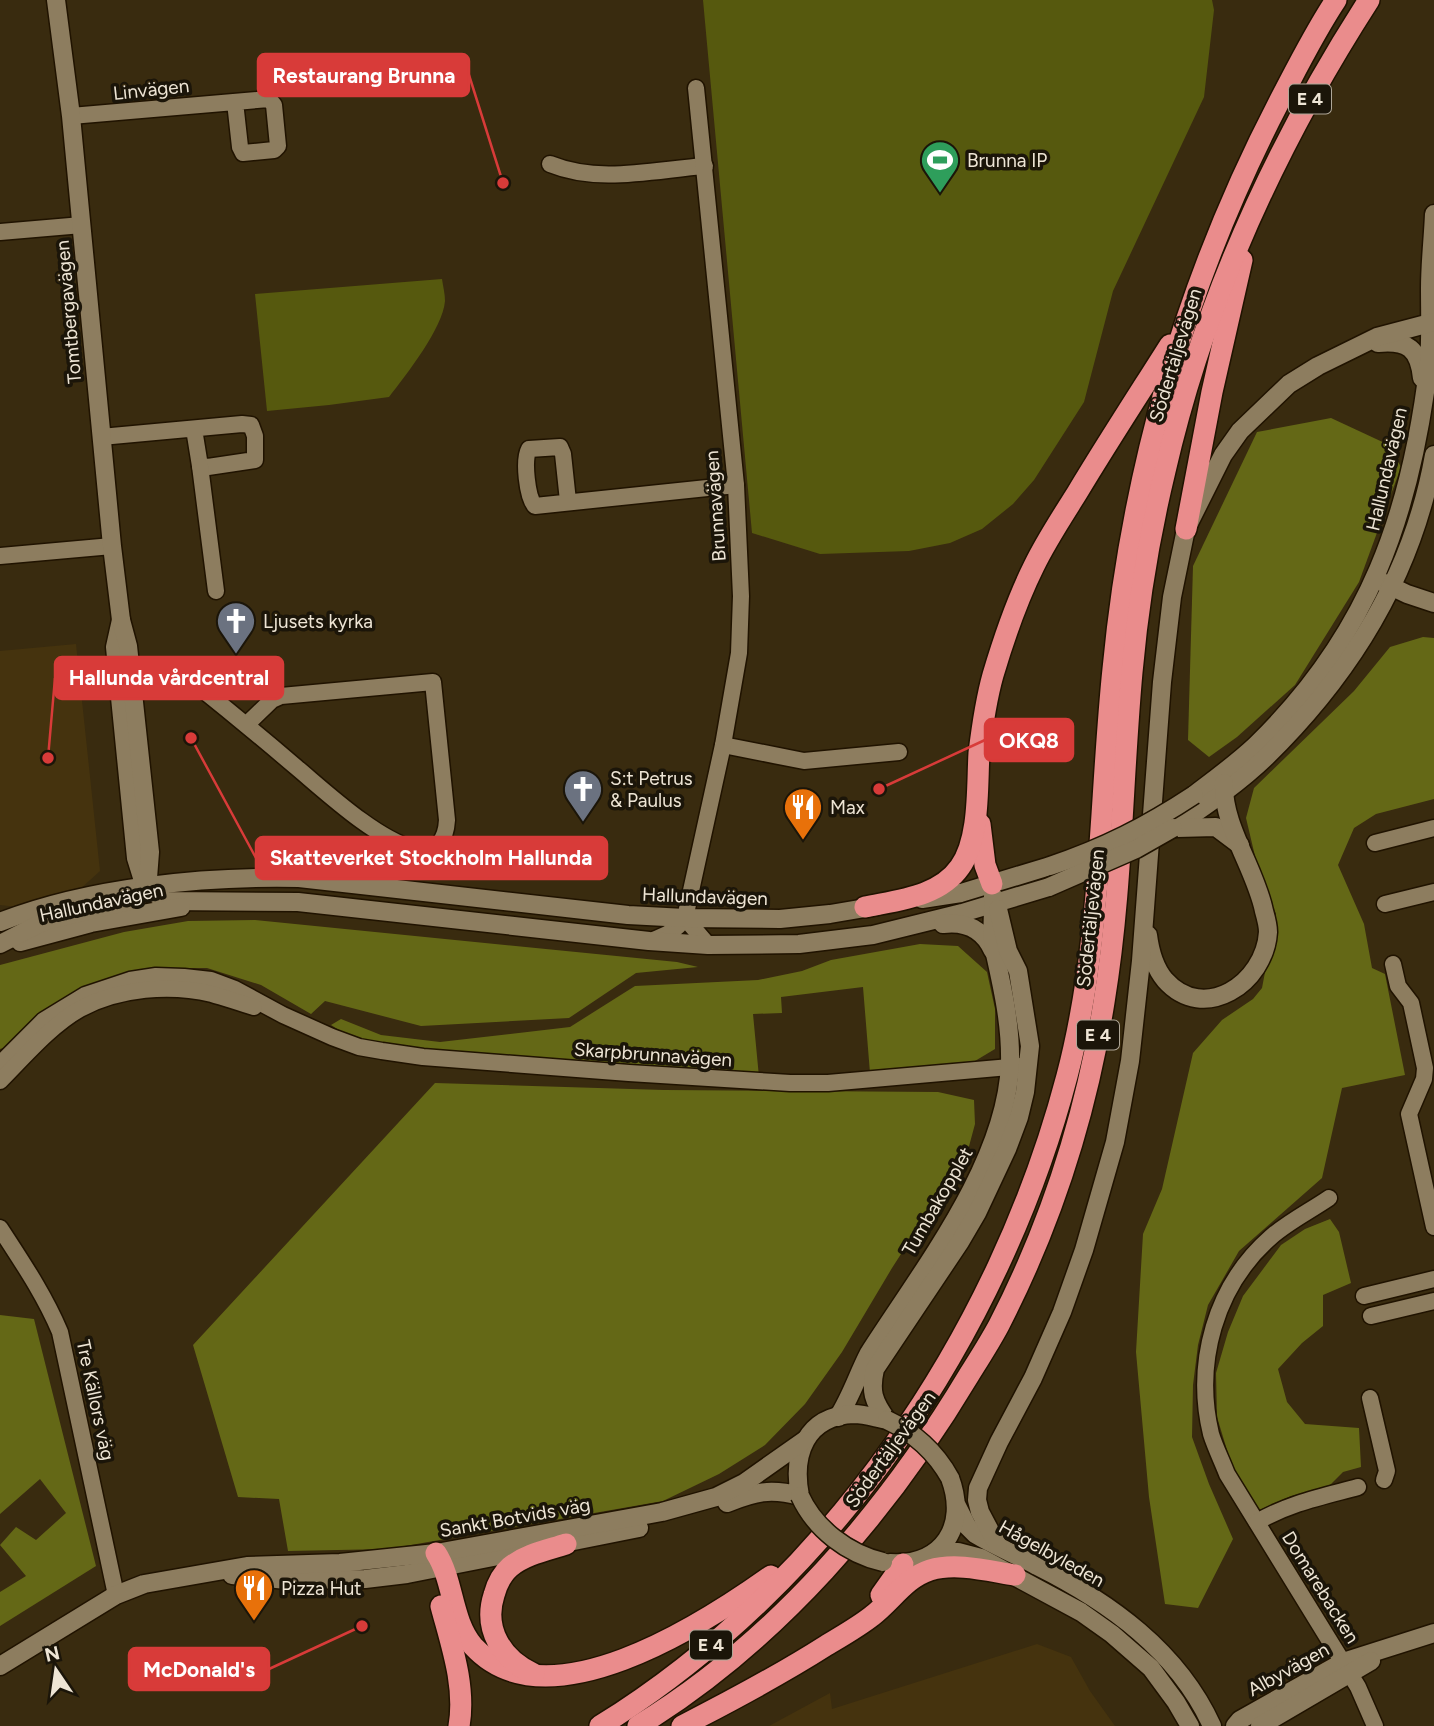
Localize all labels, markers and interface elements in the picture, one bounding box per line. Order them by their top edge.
callout: Restaurang Brunna [258,54,469,96]
text: Restaurang Brunna [273,63,455,88]
street label: Linvägen [112,74,190,105]
road number: E 4 [1289,84,1331,114]
sports icon: Brunna IP [919,139,961,194]
place label: Brunna IP [967,149,1047,172]
street label: Tomtbergavägen [51,239,86,385]
street label: Södertäljevägen [1144,286,1207,425]
street label: Hallundavägen [1361,405,1412,533]
street label: Brunnavägen [700,450,731,562]
church icon: Ljusets kyrka [215,600,257,655]
place label: Ljusets kyrka [263,610,373,633]
callout: Hallunda vårdcentral [55,657,283,699]
text: Hallunda vårdcentral [69,665,269,690]
callout: OKQ8 [985,719,1073,761]
text: OKQ8 [999,728,1059,753]
place label: S:t Petrus & Paulus [610,767,693,812]
church icon: S:t Petrus & Paulus [562,768,604,823]
restaurant icon: Max [782,786,824,841]
place label: Max [830,796,865,819]
callout: Skatteverket Stockholm Hallunda [256,837,607,879]
text: Skatteverket Stockholm Hallunda [270,845,592,870]
street label: Södertäljevägen [1072,848,1109,988]
street label: Hallundavägen [37,878,165,927]
street label: Hallundavägen [642,883,768,910]
road number: E 4 [1077,1020,1119,1050]
street label: Skarpbrunnavägen [573,1037,733,1072]
street label: Tumbakopplet [897,1143,978,1260]
street label: Tre Källors väg [72,1338,119,1462]
street label: Södertäljevägen [840,1386,940,1512]
street label: Sankt Botvids väg [438,1493,592,1542]
street label: Hågelbyleden [995,1515,1109,1592]
street label: Domarebacken [1277,1527,1364,1648]
restaurant icon: Pizza Hut [233,1567,275,1622]
place label: Pizza Hut [281,1577,362,1600]
road number: E 4 [690,1630,732,1660]
north arrow [21,1635,91,1705]
street label: Albyvägen [1243,1638,1333,1701]
text: N [43,1641,62,1667]
callout: McDonald's [129,1648,269,1690]
text: McDonald's [143,1657,255,1682]

